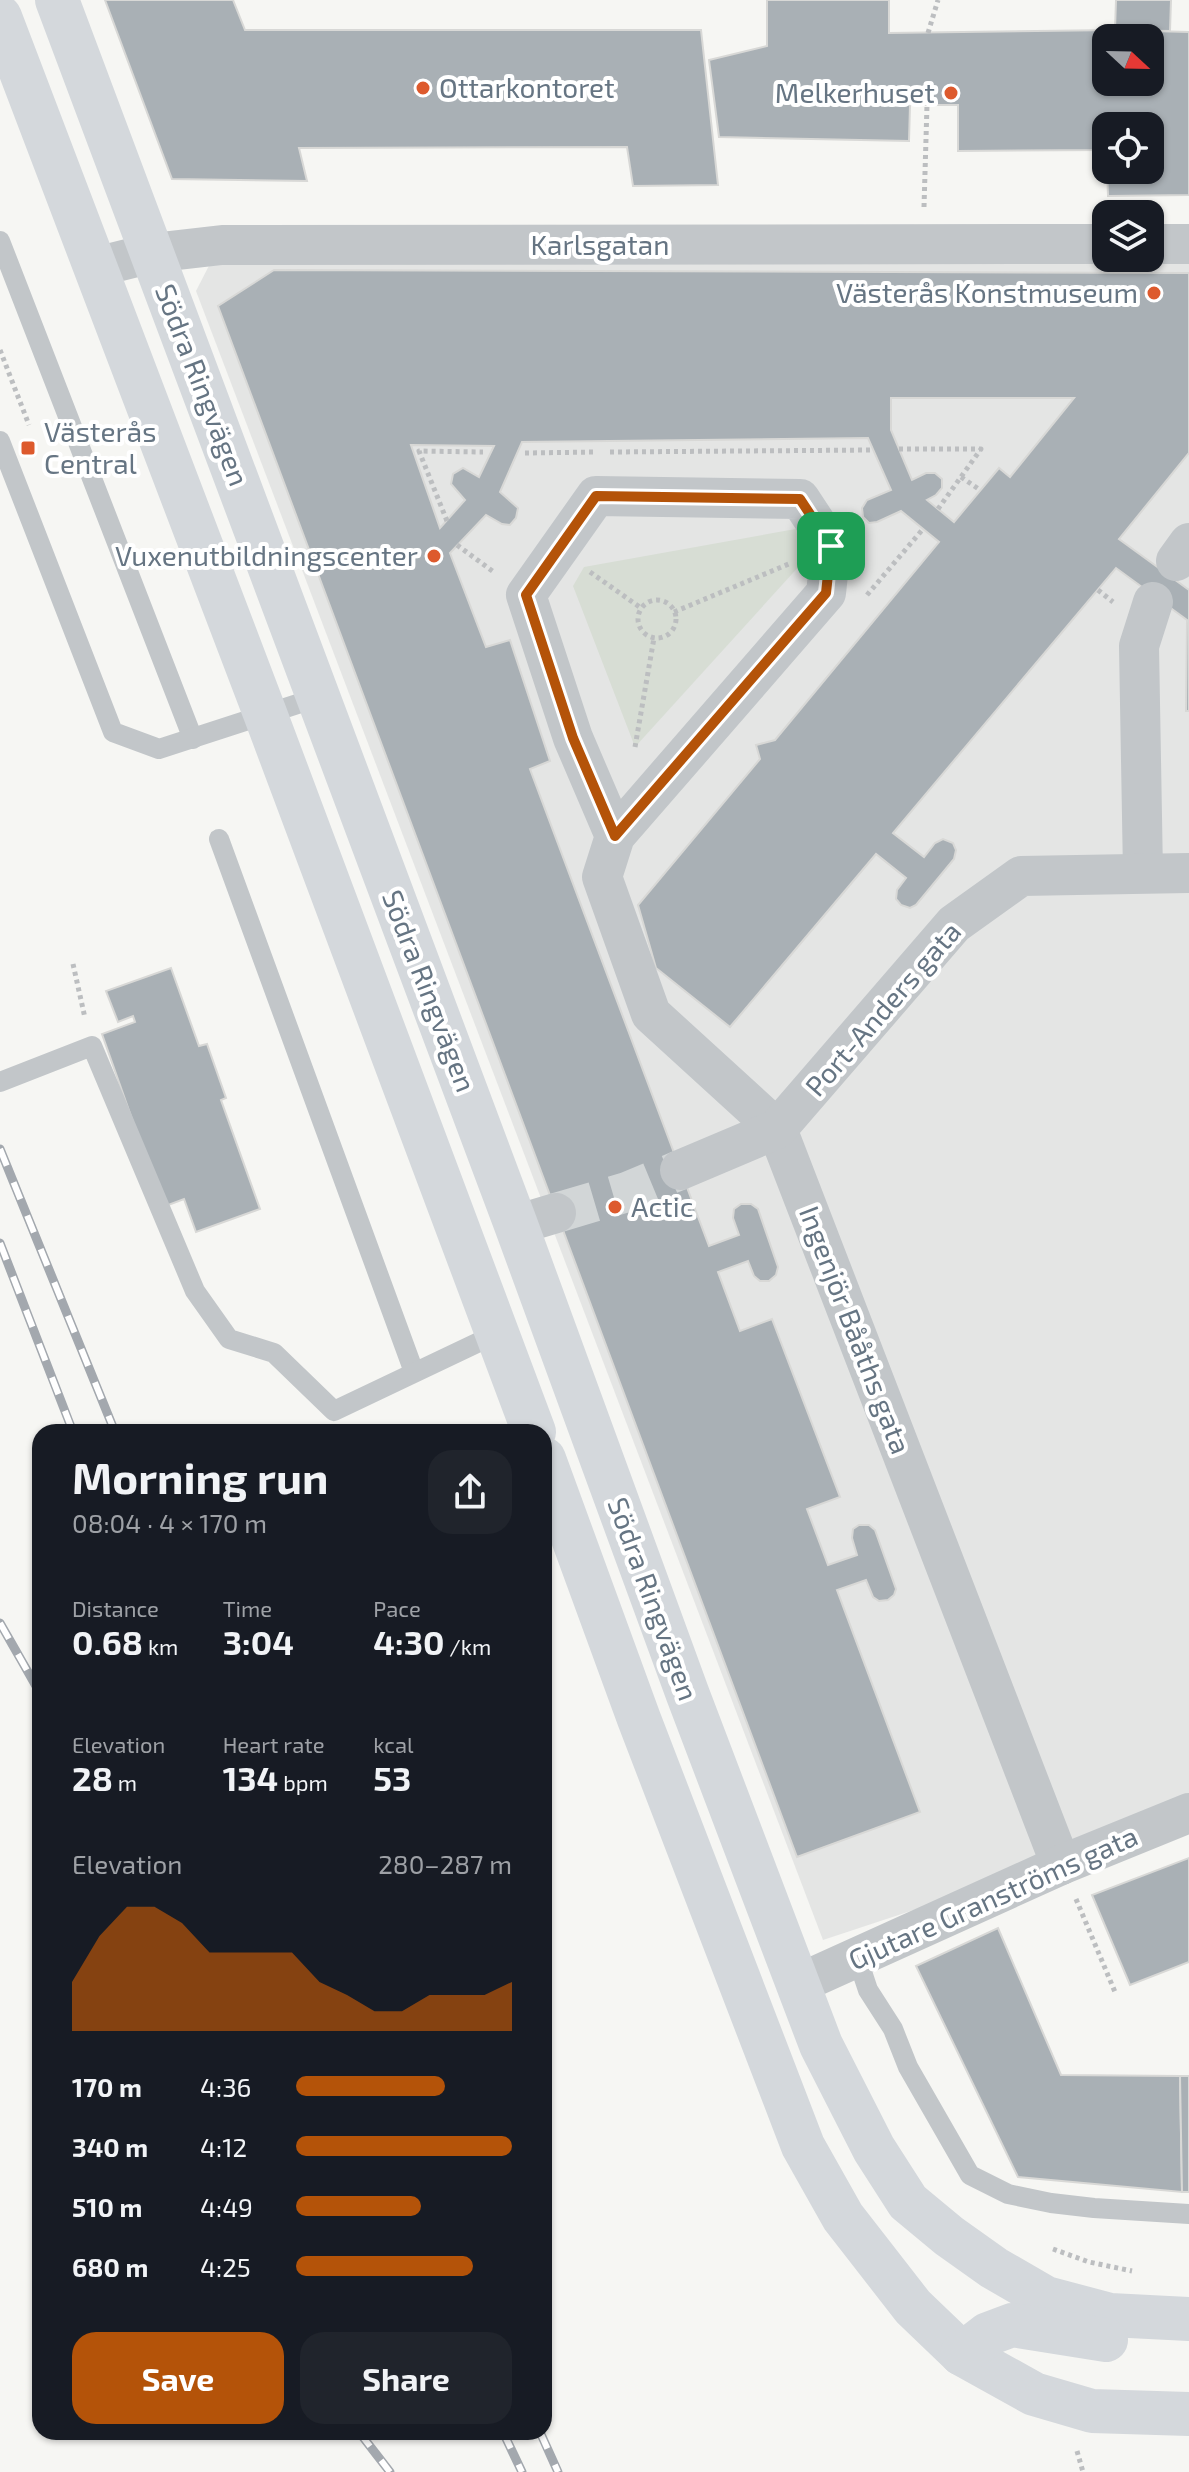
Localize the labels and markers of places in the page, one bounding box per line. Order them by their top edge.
place label: Ottarkontoret [439,70,615,104]
place label: Melkerhuset [775,75,935,109]
marker: Ottarkontoret [414,79,432,97]
marker: Melkerhuset [942,84,960,102]
place label: Västerås Konstmuseum [836,275,1138,309]
marker: Västerås Konstmuseum [1145,284,1163,302]
place label: Västerås Central [44,414,156,480]
marker: Västerås Central [19,439,37,457]
pin [797,512,865,580]
place label: Vuxenutbildningscenter [115,538,418,572]
marker: Vuxenutbildningscenter [425,547,443,565]
place label: Actic [631,1189,693,1223]
marker: Actic [606,1198,624,1216]

